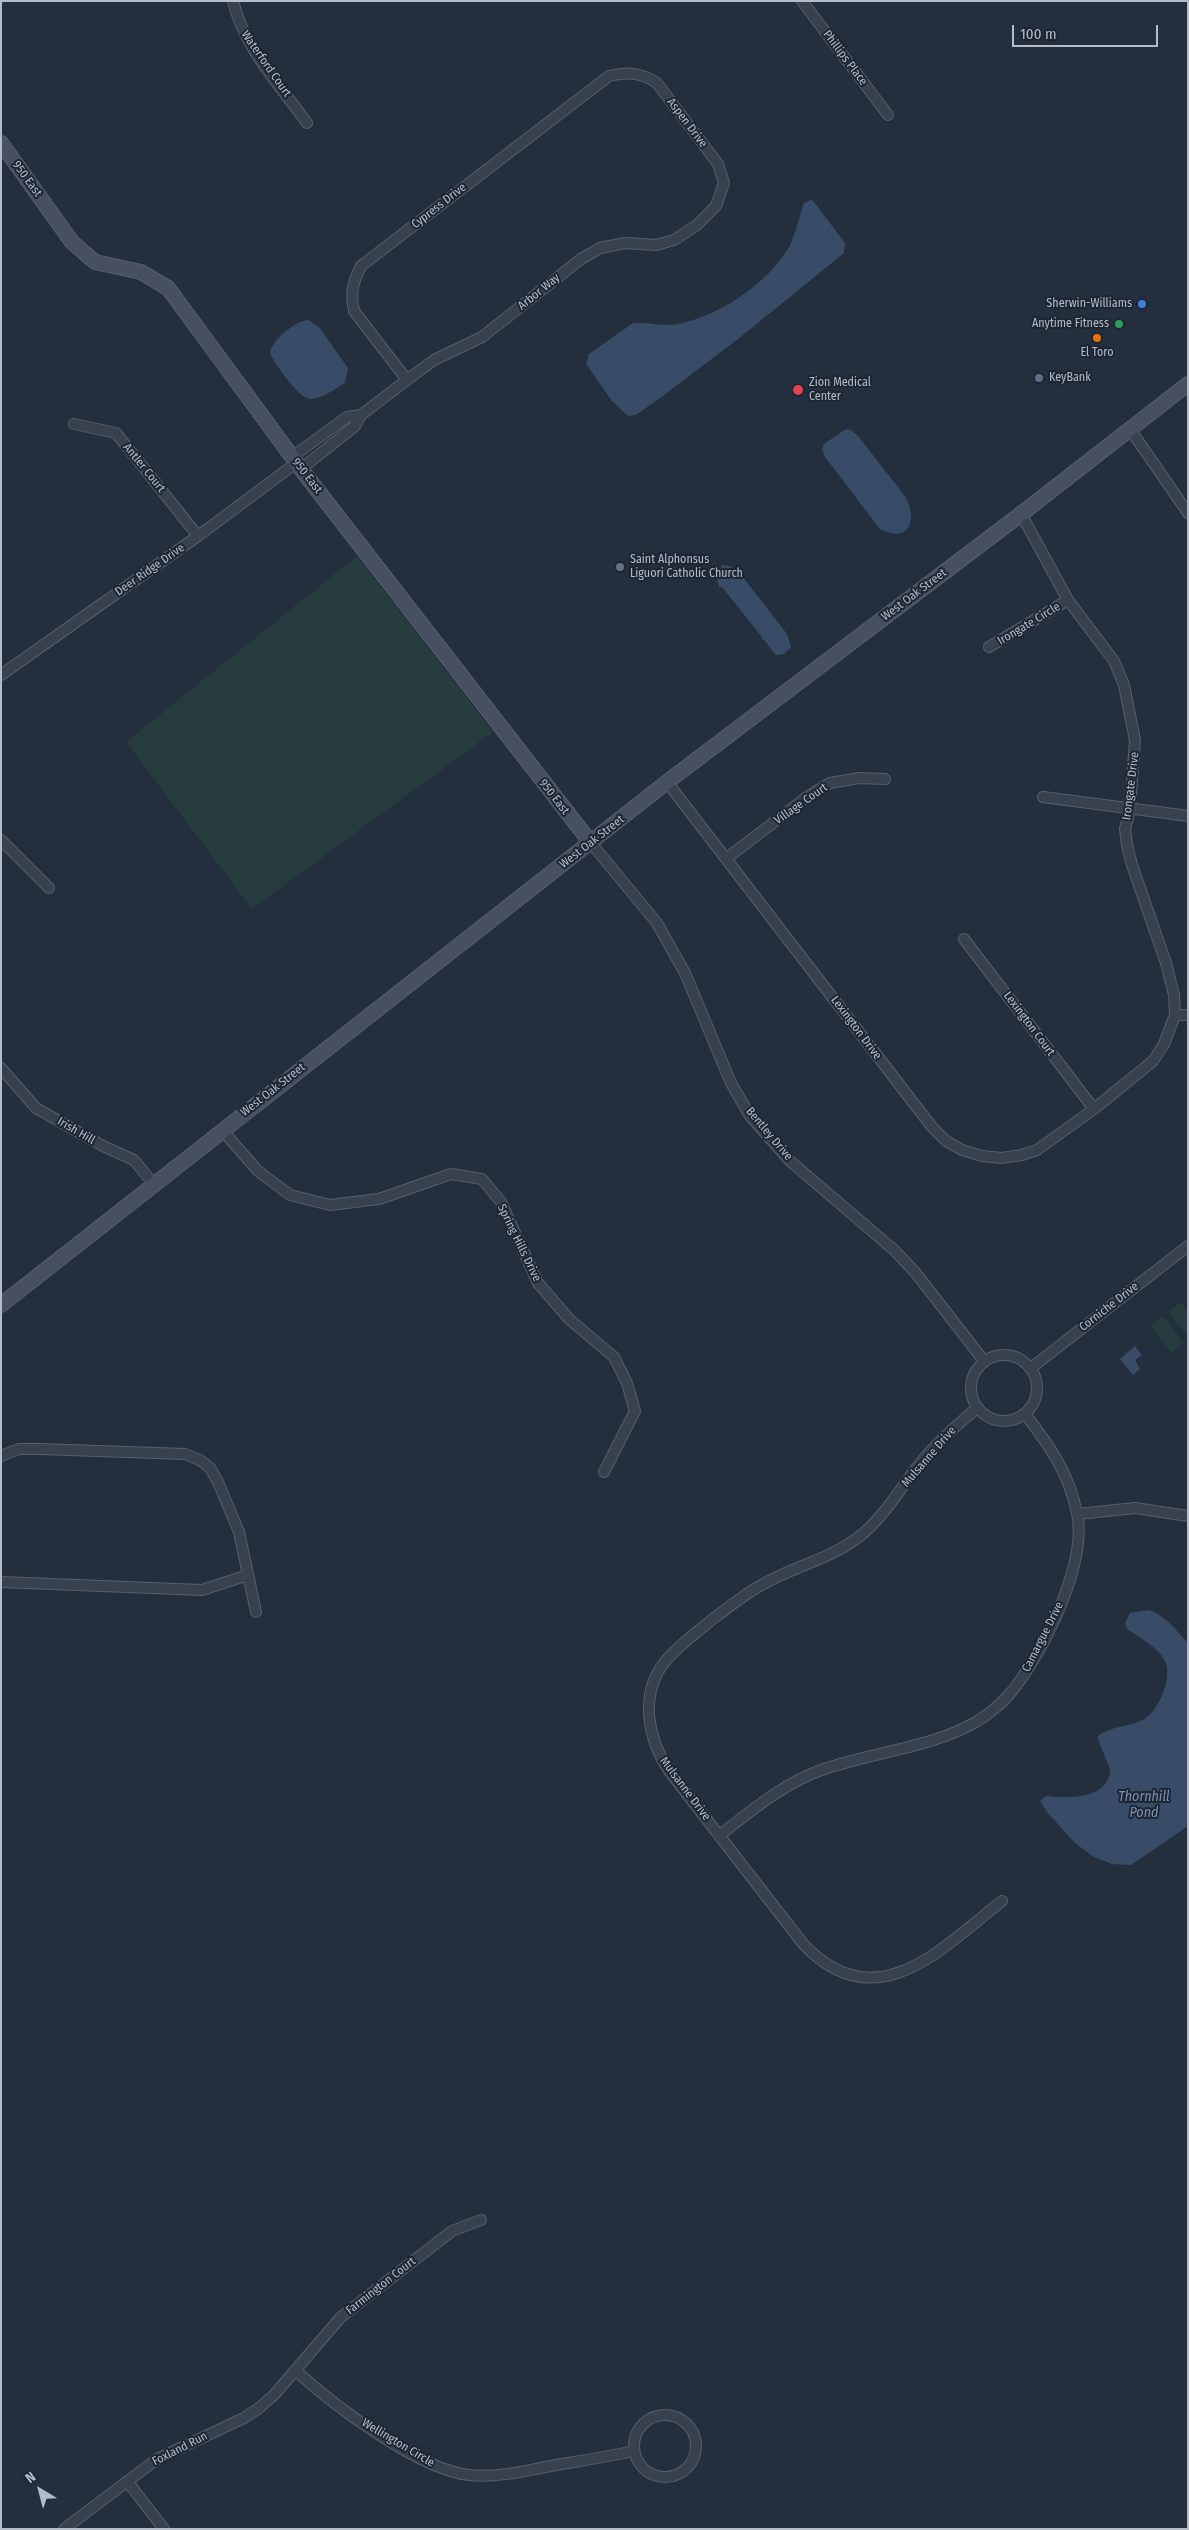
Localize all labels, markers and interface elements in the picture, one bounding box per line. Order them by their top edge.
scale bar [1014,15,1160,47]
text: 100 m [1020,25,1057,43]
street label: Waterford Court [238,28,294,100]
street label: Phillips Place [820,28,870,88]
street label: Aspen Drive [664,95,710,151]
street label: 950 East [9,158,45,200]
street label: Cypress Drive [409,180,469,232]
street label: Arbor Way [515,271,563,313]
place label: Sherwin-Williams [1046,297,1132,311]
marker: Sherwin-Williams [1136,298,1148,310]
place label: Anytime Fitness [1032,317,1109,331]
marker: Anytime Fitness [1113,318,1125,330]
marker: El Toro [1091,332,1103,344]
place label: El Toro [1081,346,1113,360]
place label: KeyBank [1049,371,1091,385]
marker: KeyBank [1033,372,1045,384]
place label: Zion Medical Center [809,376,871,404]
marker: Zion Medical Center [791,383,805,397]
street label: Antler Court [120,441,168,495]
street label: 950 East [289,456,325,496]
street label: Deer Ridge Drive [113,541,187,599]
place label: Saint Alphonsus Liguori Catholic Church [630,553,743,581]
marker: Saint Alphonsus Liguori Catholic Church [614,561,626,573]
street label: West Oak Street [879,566,949,624]
street label: Irongate Circle [995,600,1063,648]
street label: Irongate Drive [1120,751,1142,821]
street label: 950 East [536,777,572,817]
street label: Village Court [772,780,830,828]
street label: West Oak Street [557,812,627,872]
street label: Lexington Court [1000,989,1058,1059]
street label: Lexington Drive [827,993,885,1063]
street label: West Oak Street [238,1060,308,1120]
street label: Bentley Drive [743,1104,795,1164]
street label: Irish Hill [55,1114,97,1148]
street label: Spring Hills Drive [494,1202,544,1284]
street label: Corniche Drive [1076,1279,1142,1335]
street label: Mulsanne Drive [899,1424,959,1490]
street label: Camargue Drive [1019,1599,1067,1675]
street label: Mulsanne Drive [656,1754,714,1824]
water label: Thornhill Pond [1118,1789,1170,1821]
street label: Farmington Court [343,2254,419,2318]
street label: Wellington Circle [359,2416,437,2470]
street label: Foxland Run [150,2429,210,2469]
north arrow [15,2465,65,2515]
text: N [22,2468,39,2487]

